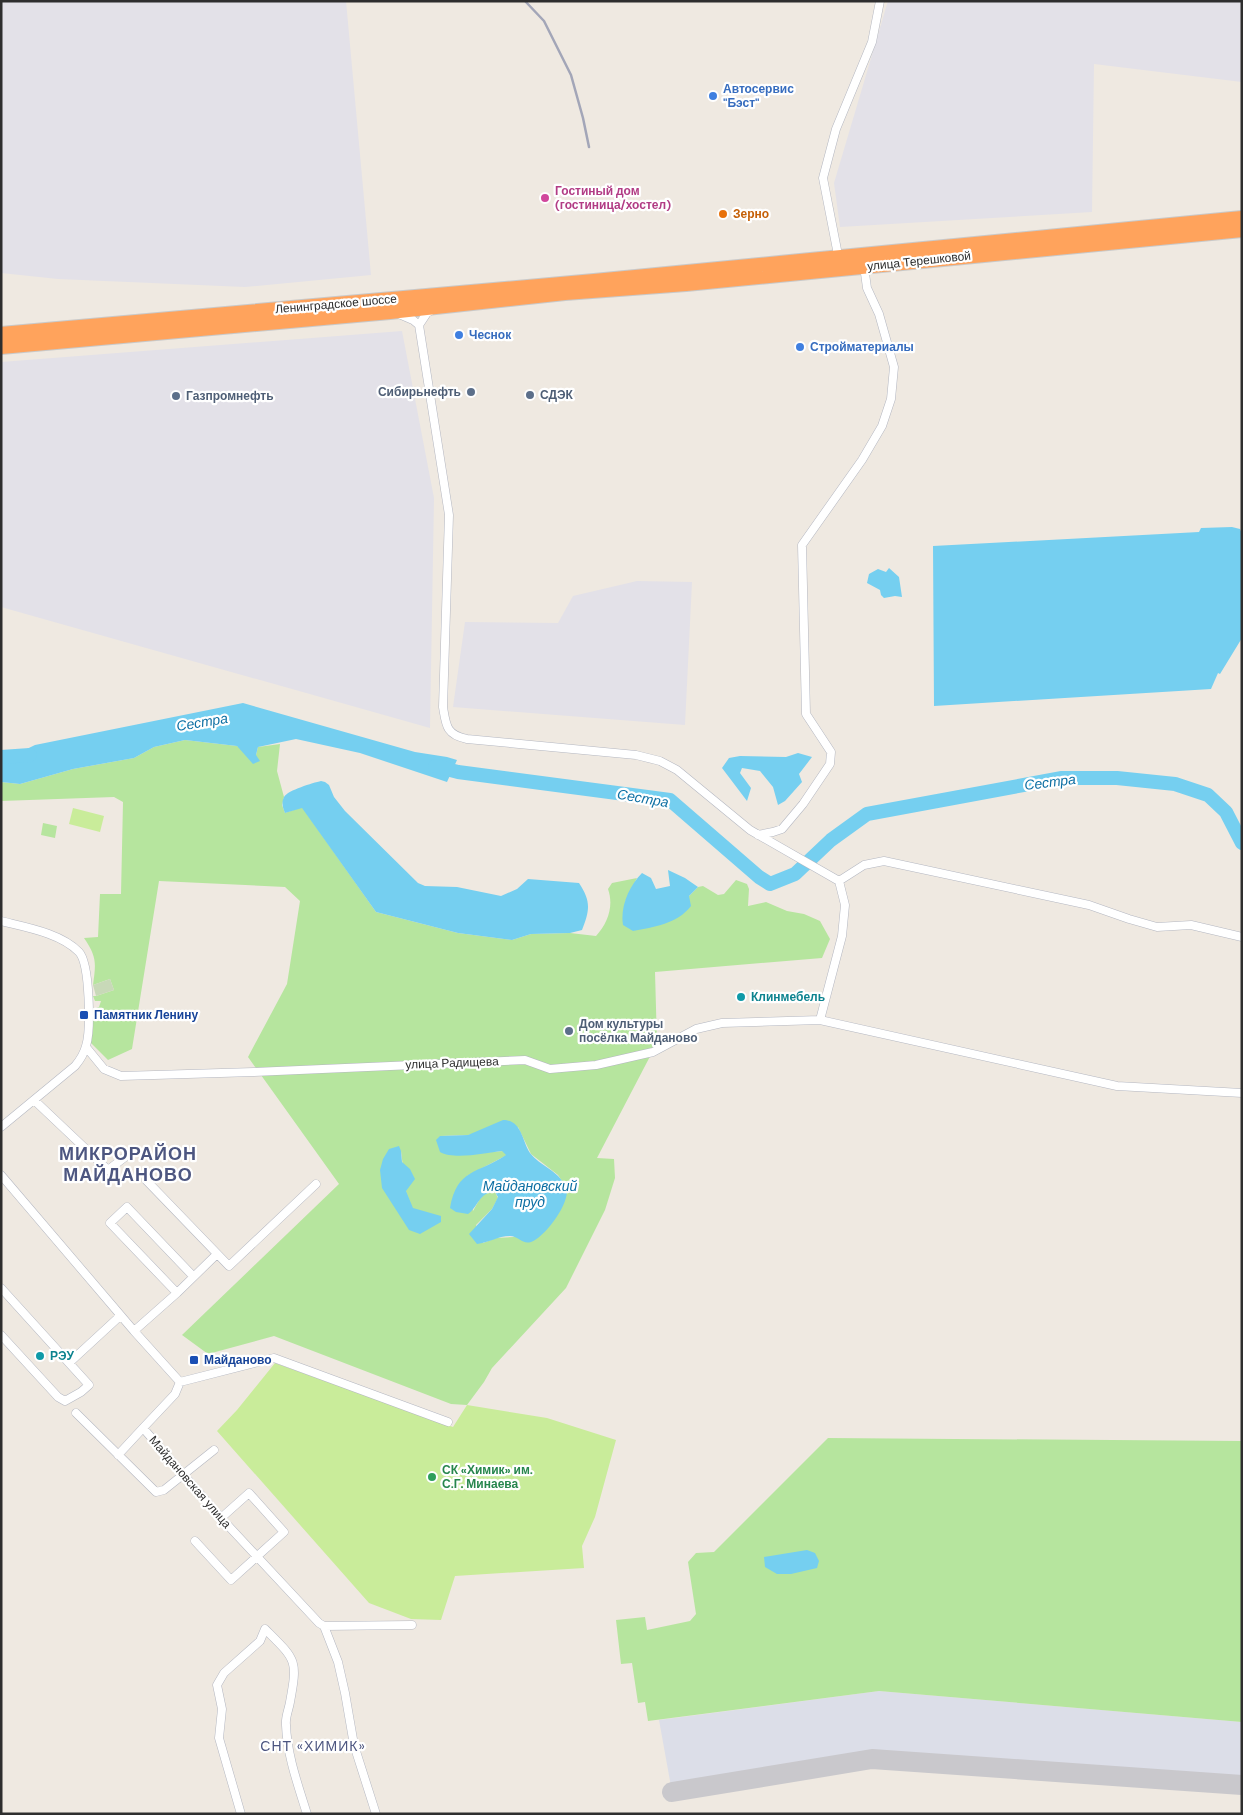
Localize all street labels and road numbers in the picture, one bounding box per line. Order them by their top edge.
street label: улица Терешковой [866,248,972,274]
street label: Ленинградское шоссе [274,291,398,317]
street label: улица Радищева [405,1053,499,1073]
street label: Майдановская улица [145,1432,235,1532]

